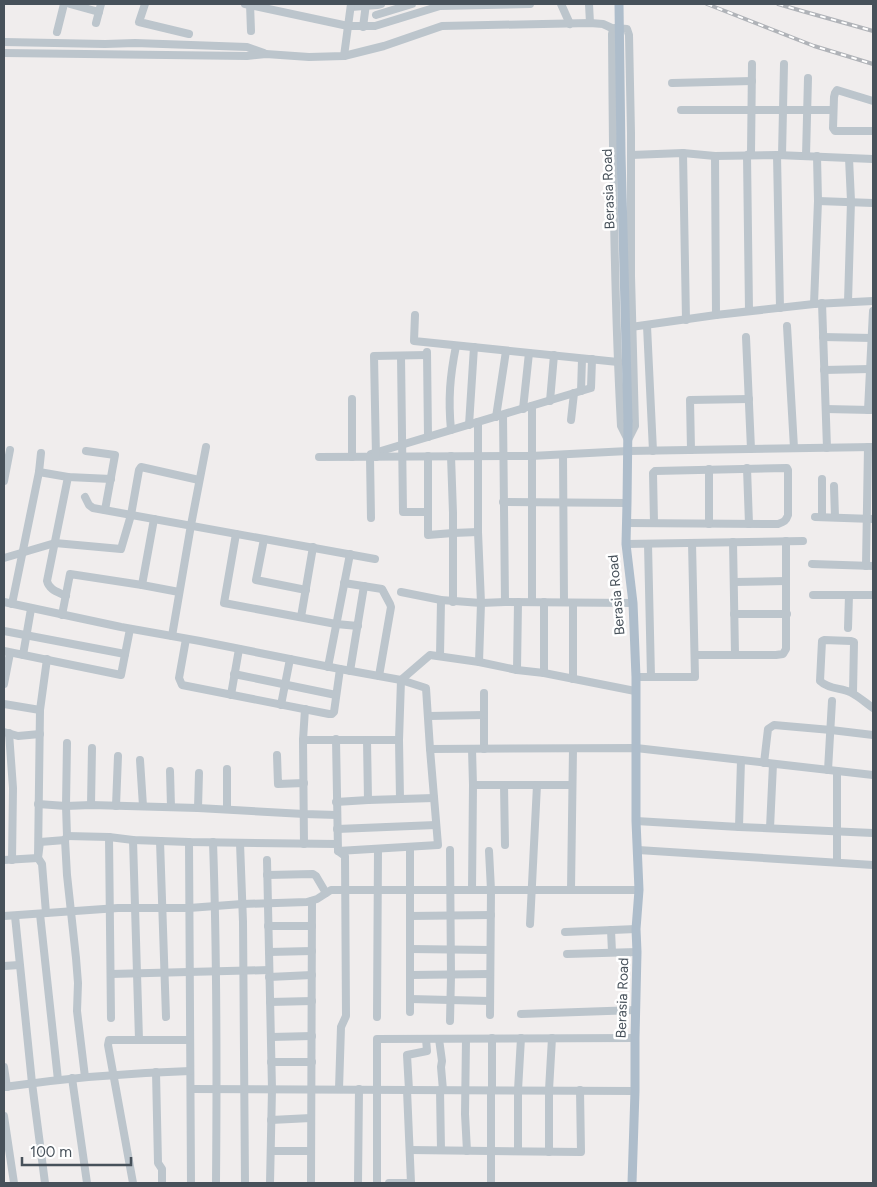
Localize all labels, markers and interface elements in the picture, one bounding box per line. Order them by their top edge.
street label: Berasia Road [599,148,618,230]
street label: Berasia Road [605,554,628,636]
street label: Berasia Road [613,957,632,1039]
scale bar [22,1134,131,1166]
text: 100 m [30,1143,72,1161]

